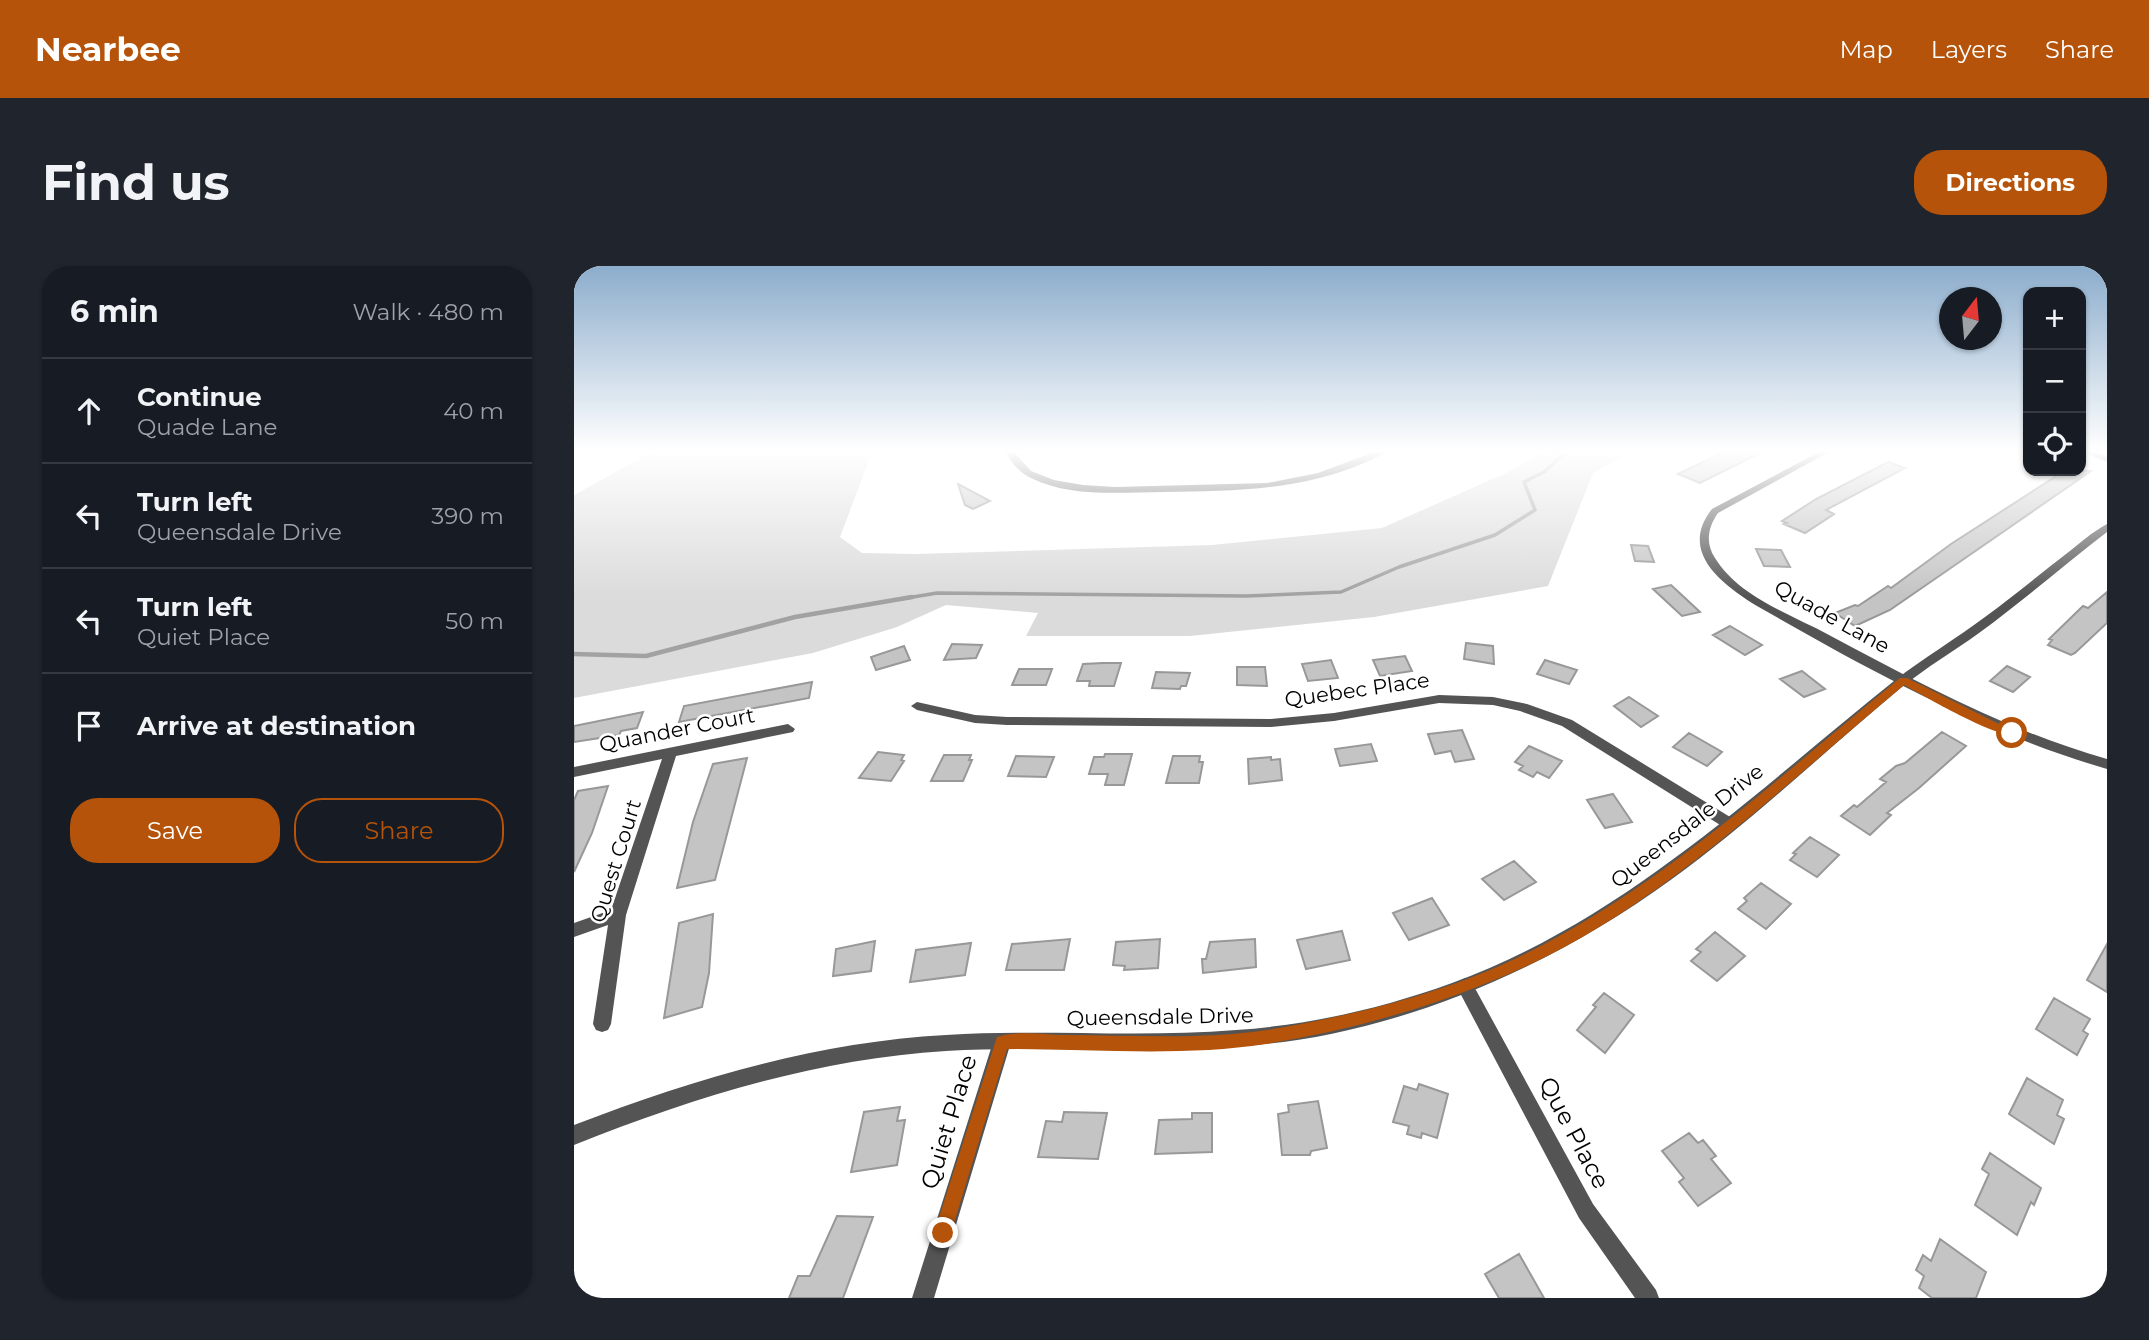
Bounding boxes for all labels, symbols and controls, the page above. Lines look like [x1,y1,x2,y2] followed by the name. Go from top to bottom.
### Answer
[35,29,181,69] text: Nearbee
[1839,35,1893,64] text: Map
[1931,35,2007,64] text: Layers
[2045,35,2114,64] text: Share
[1914,150,2107,215] button: Directions
[42,153,230,212] text: Find us
[1939,287,2002,350] north arrow
[2023,287,2086,476] map controls
[2023,287,2086,350] button: +
[70,293,159,330] text: 6 min
[353,298,504,326] text: Walk · 480 m
[2023,350,2086,413] button: −
[137,381,262,413] text: Continue
[70,392,108,430] icon: ahead
[443,397,504,425] text: 40 m
[137,413,277,441] text: Quade Lane
[2023,413,2086,476] button: locate
[137,486,253,518] text: Turn left
[70,497,108,535] icon: left
[431,502,504,530] text: 390 m
[137,518,342,546] text: Queensdale Drive
[1770,575,1894,659] street label: Quade Lane
[137,591,253,623] text: Turn left
[70,602,108,640] icon: left
[445,607,504,635] text: 50 m
[137,623,270,651] text: Quiet Place
[1283,667,1431,712] street label: Quebec Place
[597,702,757,757] street label: Quander Court
[70,707,108,745] icon: arrive
[137,710,416,742] text: Arrive at destination
[1996,717,2027,748] route start
[1605,758,1768,893] street label: Queensdale Drive
[585,796,646,926] street label: Quest Court
[70,798,280,863] button: Save
[294,798,504,863] button: Share
[1066,1002,1254,1031] street label: Queensdale Drive
[914,1051,983,1193] street label: Quiet Place
[1533,1072,1616,1194] street label: Que Place
[927,1217,958,1248] route end

